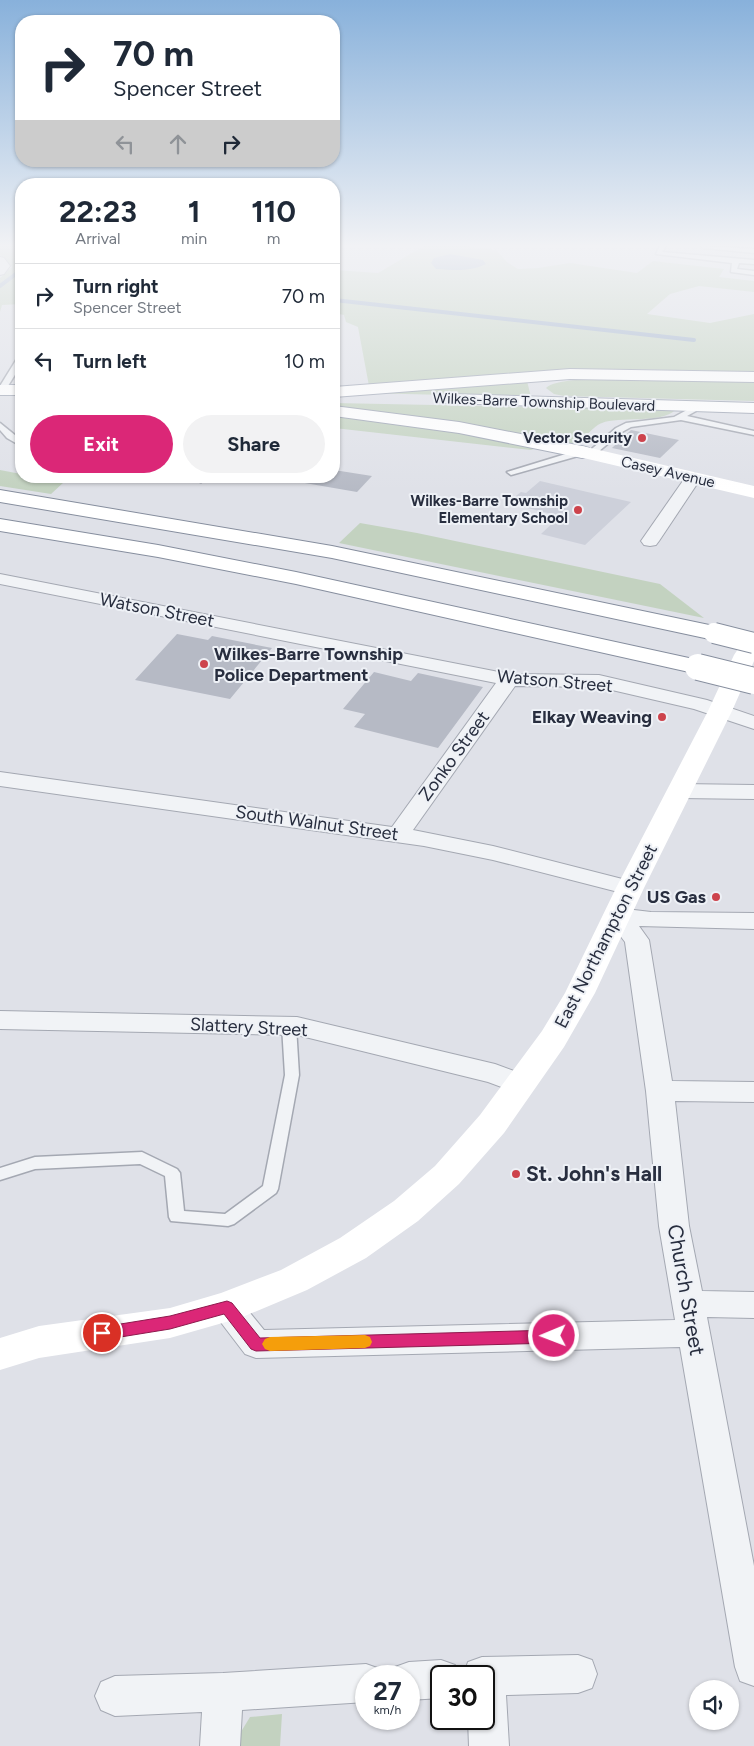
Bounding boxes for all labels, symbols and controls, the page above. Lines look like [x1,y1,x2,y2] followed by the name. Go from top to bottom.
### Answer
[113,33,194,75] text: 70 m
[30,35,95,100] icon: right
[113,75,262,102] text: Spencer Street
[111,130,139,158] icon: left
[164,130,192,158] icon: ahead
[217,130,245,158] icon: right
[59,193,137,230] text: 22:23
[188,193,200,230] text: 1
[251,193,296,230] text: 110
[75,229,121,248] text: Arrival
[181,229,207,248] text: min
[267,229,280,248] text: m
[73,275,159,298] text: Turn right
[30,282,58,310] icon: right
[282,285,325,308] text: 70 m
[73,298,182,317] text: Spencer Street
[30,347,58,375] icon: left
[73,350,147,373] text: Turn left
[284,350,325,373] text: 10 m
[432,389,656,415] street label: Wilkes-Barre Township Boulevard
[30,415,173,473] button: Exit
[183,415,325,473] button: Share
[523,429,632,447] place label: Vector Security
[636,432,648,444] marker: Vector Security
[619,452,717,492] street label: Casey Avenue
[410,492,568,527] place label: Wilkes-Barre Township Elementary School
[572,504,584,516] marker: Wilkes-Barre Township Elementary School
[98,588,216,632] street label: Watson Street
[214,643,403,686] place label: Wilkes-Barre Township Police Department
[198,658,210,670] marker: Wilkes-Barre Township Police Department
[496,665,614,697] street label: Watson Street
[532,706,652,728] place label: Elkay Weaving
[414,707,494,805] street label: Zonko Street
[656,711,668,723] marker: Elkay Weaving
[234,801,400,845] street label: South Walnut Street
[550,840,662,1032] street label: East Northampton Street
[647,886,707,908] place label: US Gas
[710,891,722,903] marker: US Gas
[190,1013,309,1041] street label: Slattery Street
[526,1161,662,1186] place label: St. John's Hall
[510,1168,522,1180] marker: St. John's Hall
[663,1222,710,1358] street label: Church Street
[527,1309,579,1361] position arrow
[81,1312,123,1354] pin
[88,1319,116,1347] icon: arrive
[430,1665,495,1730] speed limit sign: 30
[373,1676,402,1706] text: 27
[689,1680,739,1730] map controls
[689,1680,739,1730] button: sound
[374,1703,401,1717] text: km/h

